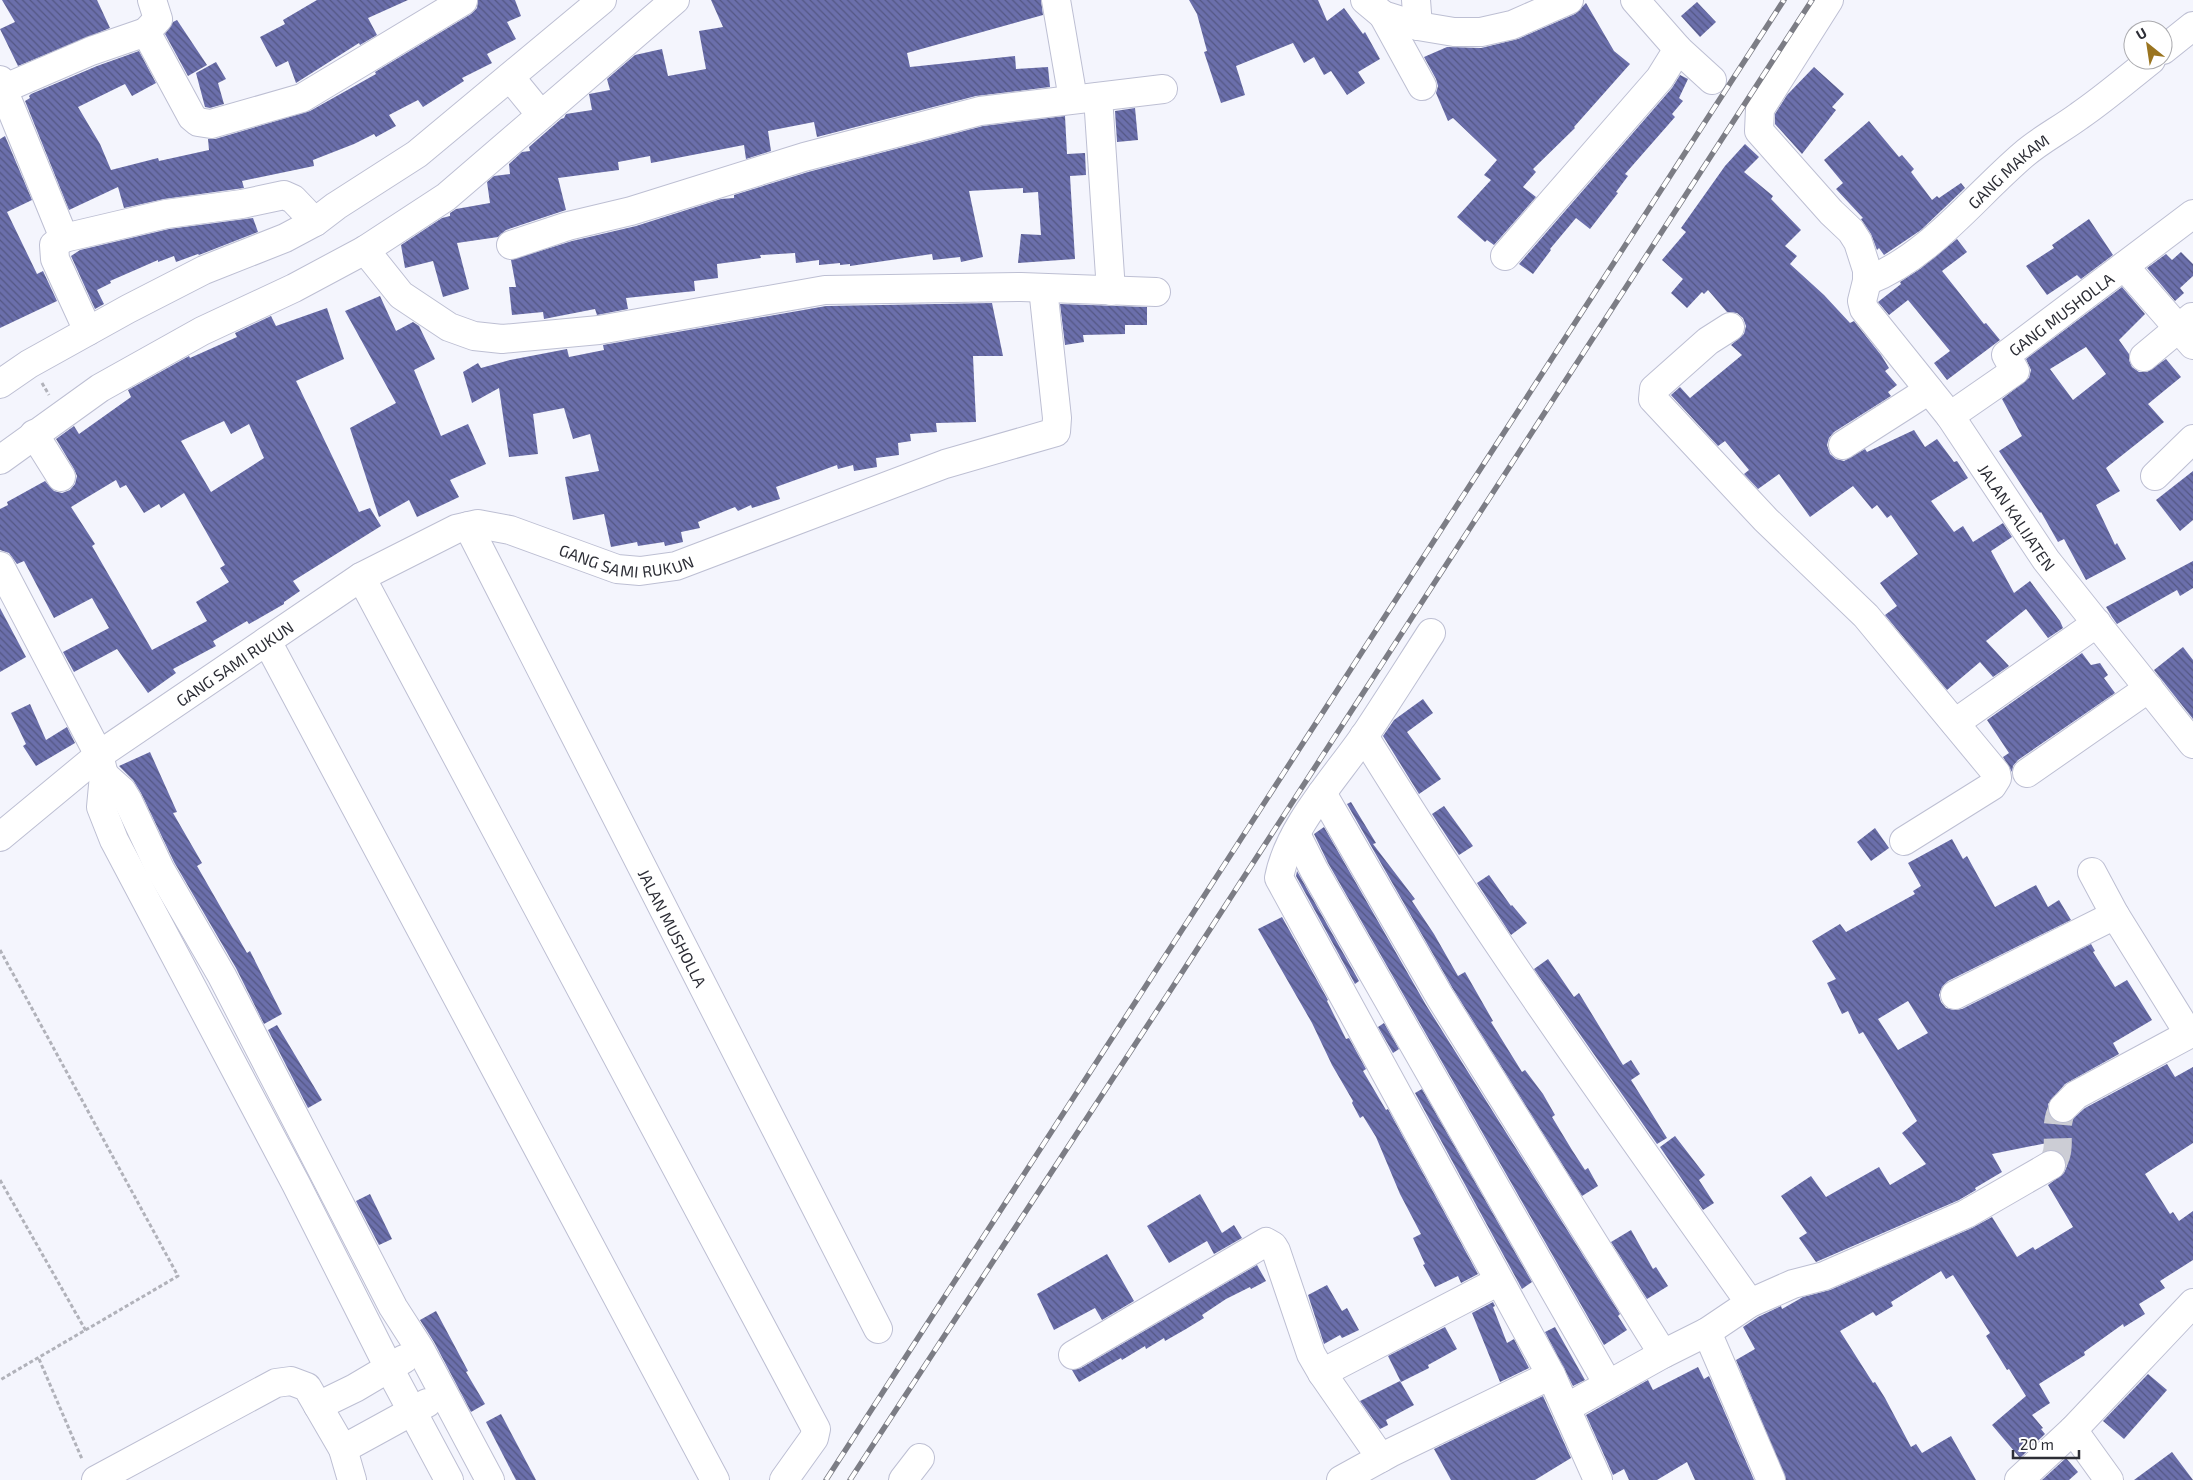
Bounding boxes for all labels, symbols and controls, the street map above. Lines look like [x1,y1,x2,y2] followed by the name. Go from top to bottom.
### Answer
[2123,20,2173,70] north arrow
[2133,24,2150,43] text: U
[1963,130,2052,212] street label: GANG MAKAM
[2005,268,2117,359] street label: GANG MUSHOLLA
[1975,460,2060,574] street label: JALAN KALIJATEN
[557,539,696,581] street label: GANG SAMI RUKUN
[172,617,296,710] street label: GANG SAMI RUKUN
[635,865,711,990] street label: JALAN MUSHOLLA
[2013,1428,2079,1460] scale bar
[2020,1435,2054,1453] text: 20 m

